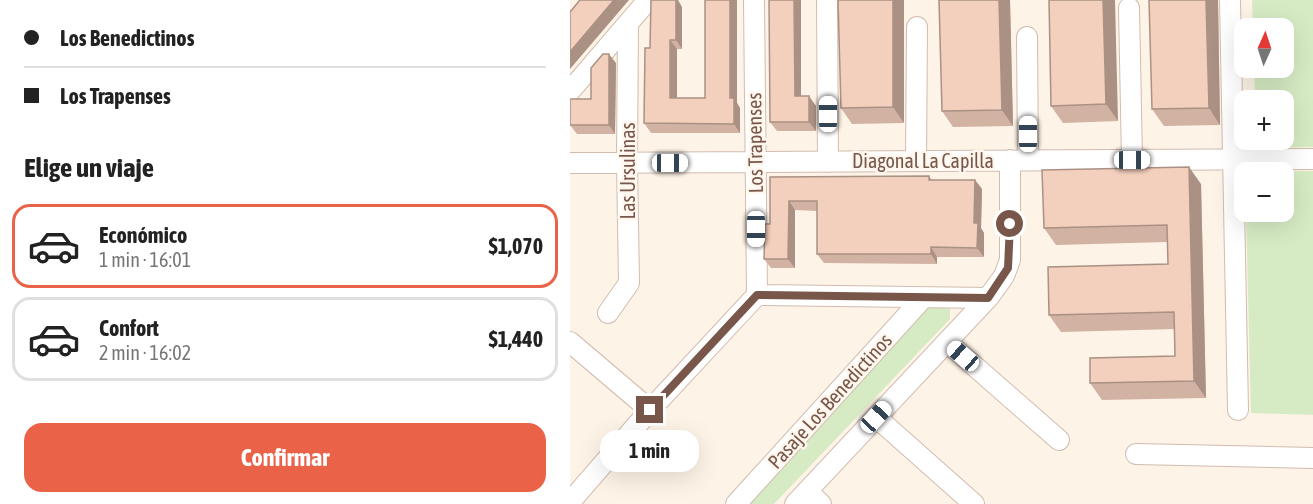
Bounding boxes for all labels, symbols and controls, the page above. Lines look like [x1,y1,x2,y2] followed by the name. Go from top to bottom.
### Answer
[1234,18,1294,78] north arrow
[1234,18,1294,222] map controls
[60,25,194,51] text: Los Benedictinos
[60,83,171,109] text: Los Trapenses
[1234,90,1294,150] button: +
[742,92,767,194] street label: Los Trapenses
[819,96,837,132] car
[1019,116,1037,152] car
[616,122,639,220] street label: Las Ursulinas
[852,149,994,172] street label: Diagonal La Capilla
[1114,151,1150,169] car
[24,152,154,183] text: Elige un viaje
[652,154,688,172] car
[1234,162,1294,222] button: −
[996,210,1023,237] route start
[747,211,765,247] car
[27,219,81,273] icon: car
[99,222,187,248] text: Económico
[488,233,543,259] text: $1,070
[99,248,191,271] text: 1 min · 16:01
[27,312,81,366] icon: car
[99,315,159,341] text: Confort
[488,326,543,352] text: $1,440
[763,328,896,473] street label: Pasaje Los Benedictinos
[944,337,982,375] car
[99,341,191,364] text: 2 min · 16:02
[636,396,663,423] route end
[857,398,895,436] car
[24,423,546,492] button: Confirmar
[601,431,700,473] callout: 1 min
[629,439,670,462] text: 1 min

